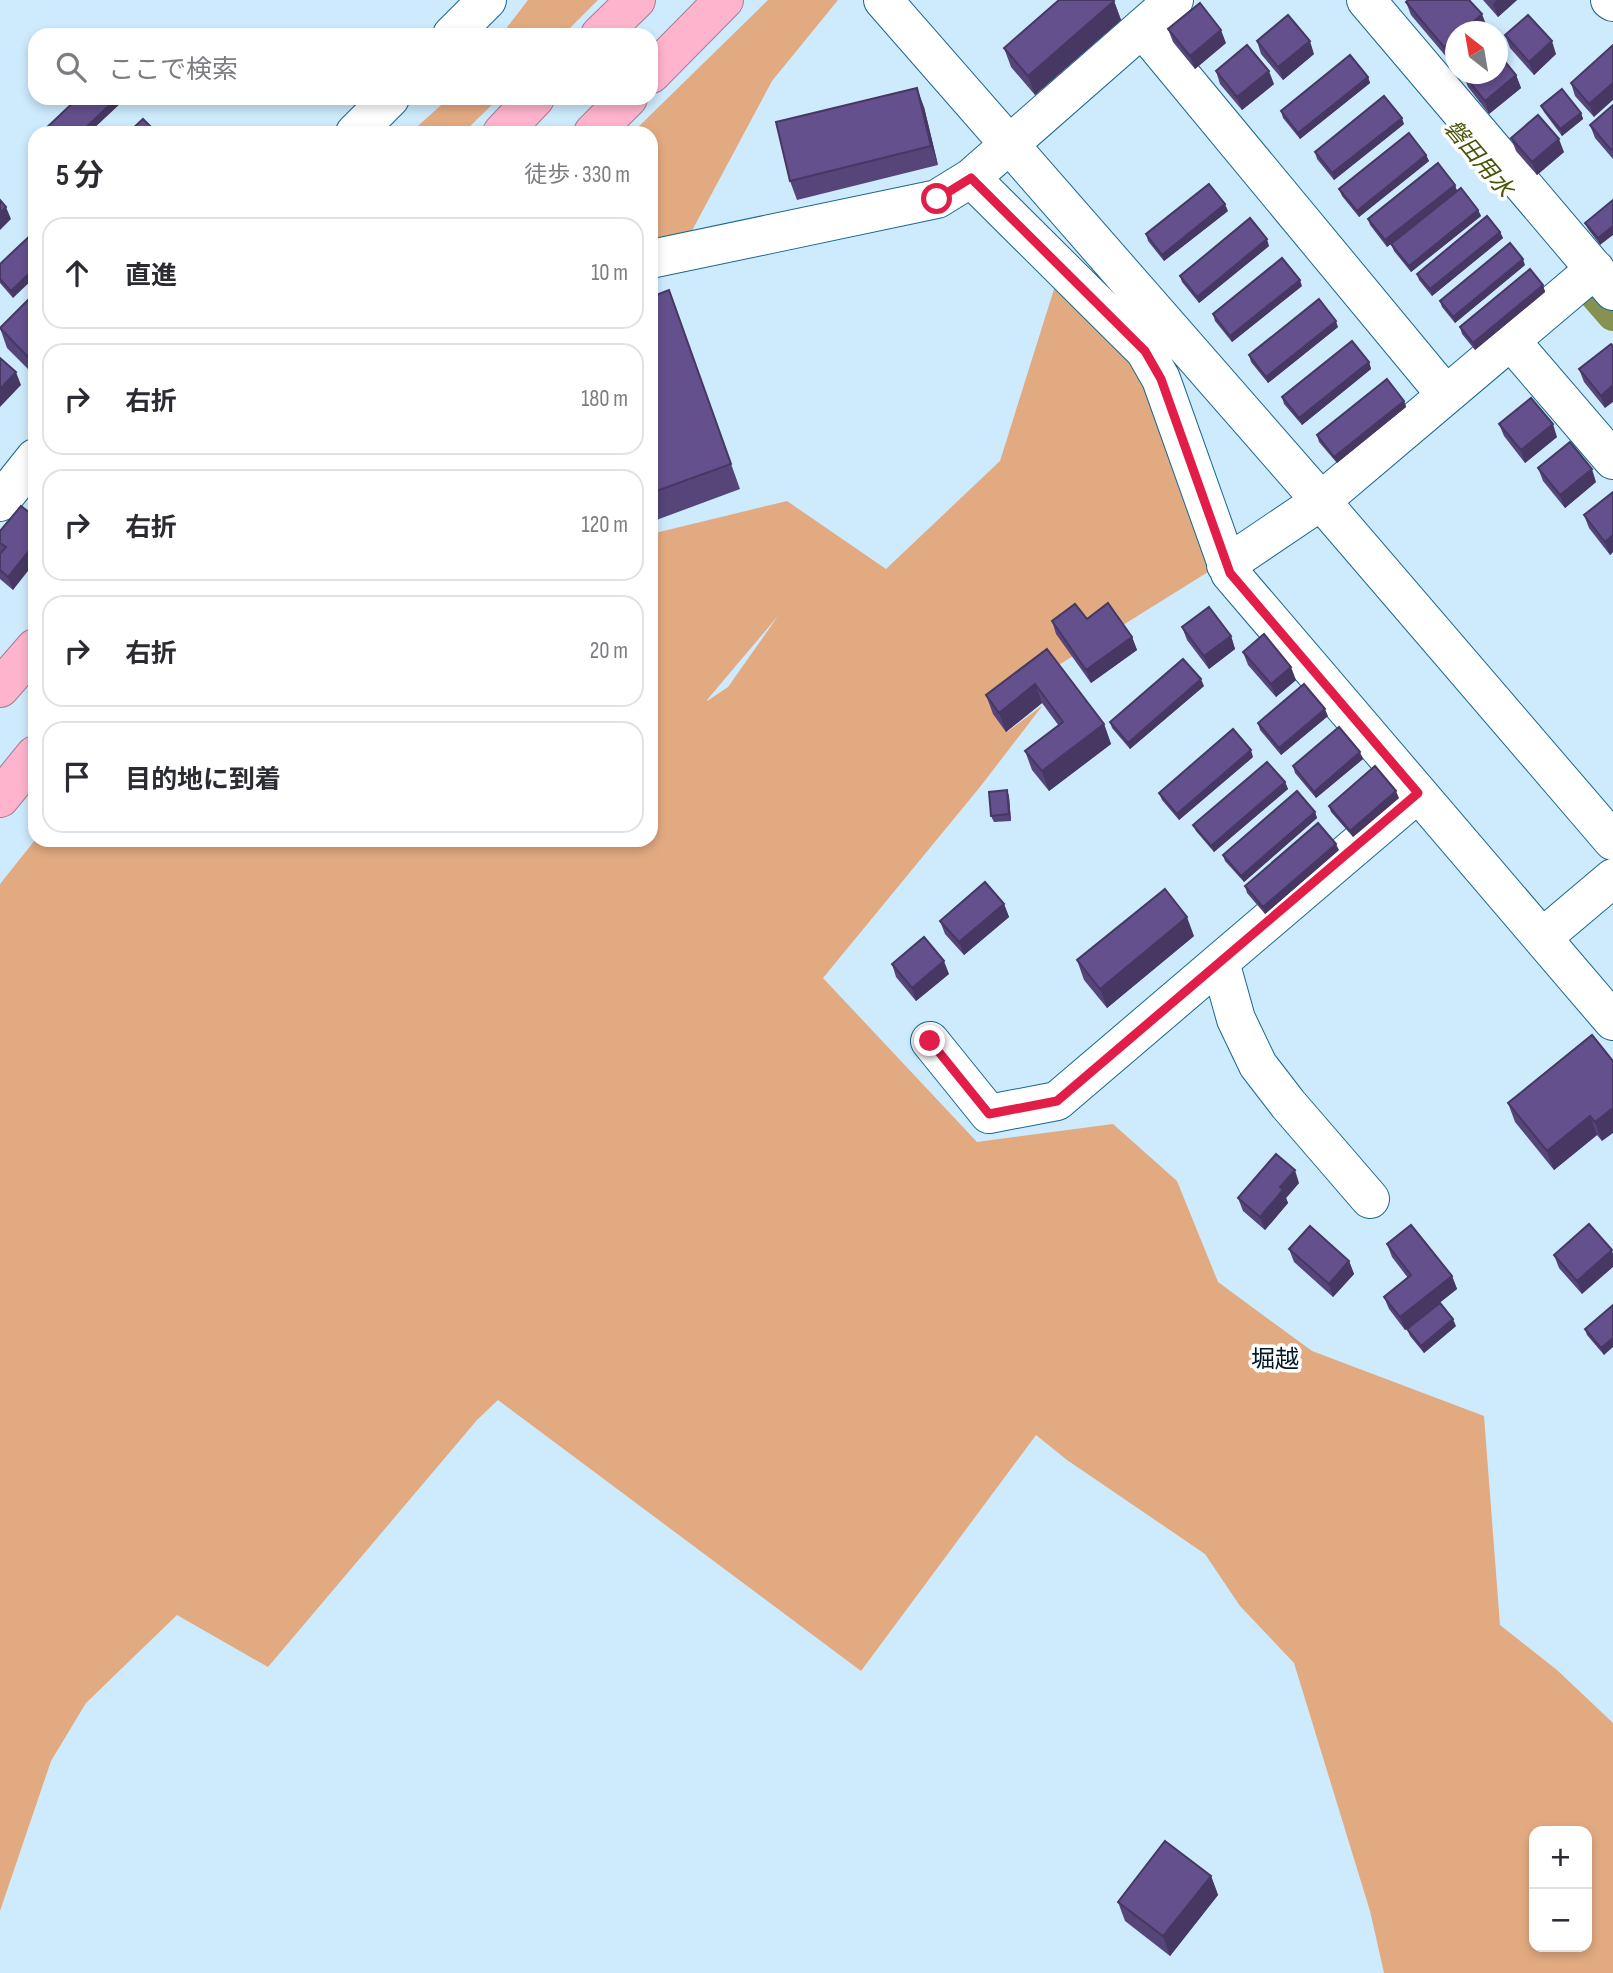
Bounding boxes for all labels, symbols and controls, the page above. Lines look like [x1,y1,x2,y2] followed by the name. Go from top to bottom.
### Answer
[1445,21,1508,84] north arrow
[28,28,658,105] search box
[52,48,90,86] icon: search
[108,55,238,86] text: ここで検索
[1438,114,1520,205] water label: 磐田用水
[56,158,104,194] text: 5 分
[524,161,630,189] text: 徒歩 · 330 m
[921,183,952,214] route start
[58,254,96,292] icon: ahead
[591,259,628,287] text: 10 m
[125,261,177,292] text: 直進
[58,380,96,418] icon: right
[581,385,628,413] text: 180 m
[125,387,177,418] text: 右折
[58,506,96,544] icon: right
[582,511,628,539] text: 120 m
[125,513,177,544] text: 右折
[58,632,96,670] icon: right
[590,637,628,665] text: 20 m
[125,639,177,670] text: 右折
[58,758,96,796] icon: arrive
[125,765,281,796] text: 目的地に到着
[914,1025,945,1056] route end
[1251,1345,1299,1374] district label: 堀越
[1529,1826,1592,1952] map controls
[1529,1826,1592,1889] button: +
[1529,1889,1592,1952] button: −

